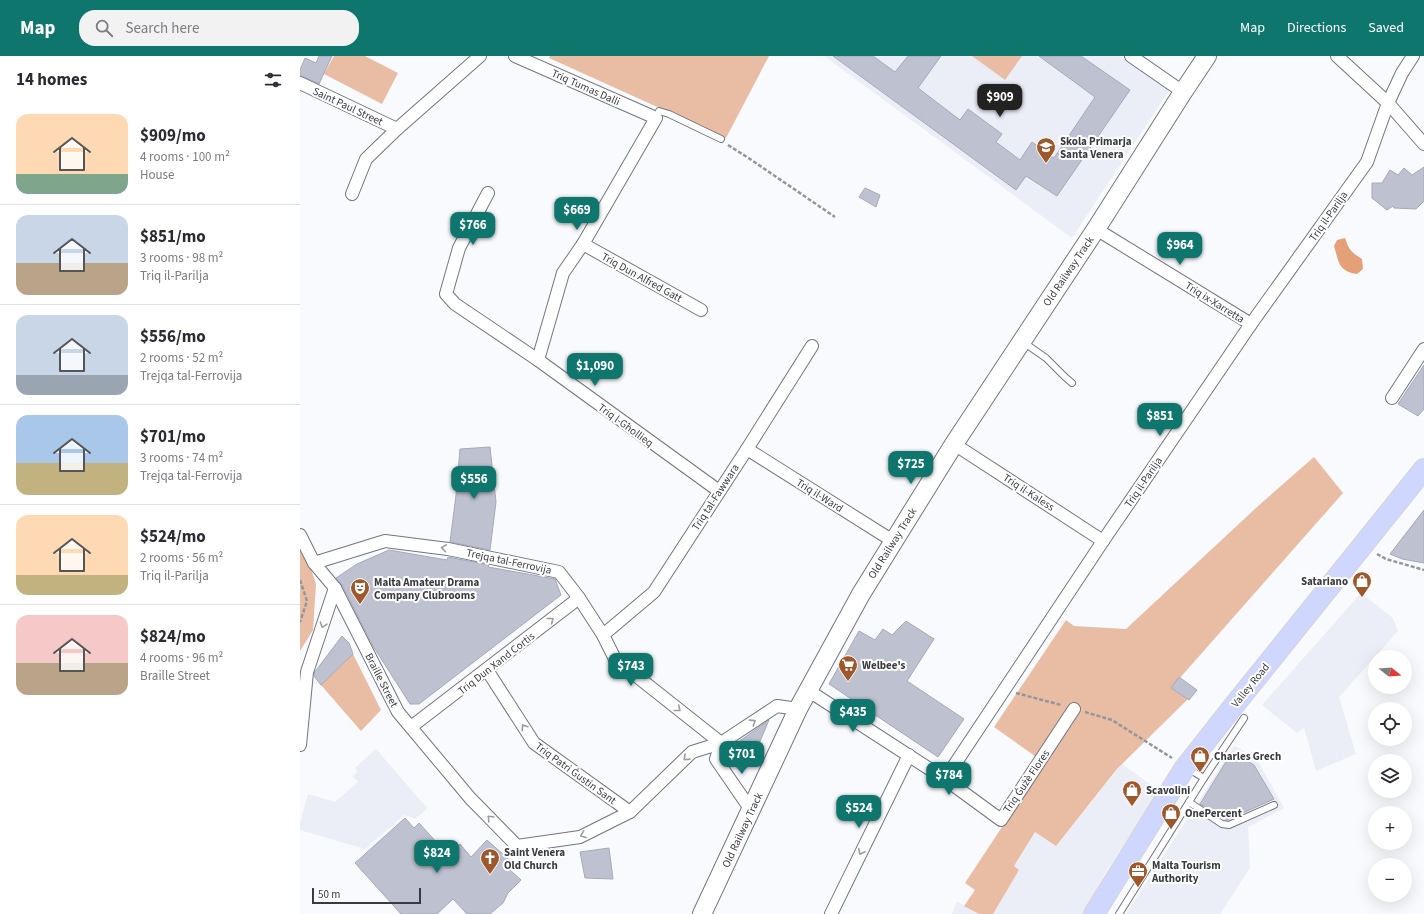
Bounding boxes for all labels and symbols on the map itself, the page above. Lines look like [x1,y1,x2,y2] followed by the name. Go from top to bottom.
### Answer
[549,66,623,109] street label: Triq Tumas Dalli
[310,84,386,129] street label: Saint Paul Street
[976,84,1024,118] pin: $909
[1060,134,1132,162] place label: Skola Primarja Santa Venera
[1035,136,1057,164] school or university icon: Skola Primarja Santa Venera
[1306,188,1351,244] street label: Triq il-Parilja
[553,197,601,231] pin: $669
[449,212,497,246] pin: $766
[1156,232,1204,266] pin: $964
[1039,233,1098,309] street label: Old Railway Track
[599,249,685,306] street label: Triq Dun Alfred Gatt
[1182,278,1247,327] street label: Triq ix-Xarretta
[562,353,628,387] pin: $1,090
[595,400,656,451] street label: Triq l-Għollieq
[1136,403,1184,437] pin: $851
[887,451,935,485] pin: $725
[1121,454,1166,511] street label: Triq il-Parilja
[688,461,743,533] street label: Triq tal-Fawwara
[450,466,498,500] pin: $556
[1000,470,1058,515] street label: Triq il-Kaless
[793,475,846,516] street label: Triq il-Ward
[865,504,921,582] street label: Old Railway Track
[441,544,447,553] one-way arrow
[465,545,553,578] street label: Trejqa tal-Ferrovija
[1351,570,1373,598] shop icon: Satariano
[1301,574,1348,589] place label: Satariano
[374,575,479,603] place label: Malta Amateur Drama Company Clubrooms
[349,577,371,605] theatre icon: Malta Amateur Drama Company Clubrooms
[547,618,554,625] one-way arrow
[319,622,327,629] one-way arrow
[455,628,538,698] street label: Triq Dun Xand Cortis
[361,650,402,710] street label: Braille Street
[1368,650,1412,694] north arrow
[607,653,655,687] pin: $743
[837,654,859,682] supermarket icon: Welbee's
[862,658,906,673] place label: Welbee's
[1228,660,1273,711] street label: Valley Road
[829,699,877,733] pin: $435
[674,704,681,711] one-way arrow
[749,719,756,726] one-way arrow
[522,725,529,732] one-way arrow
[532,739,619,808] street label: Triq Patri Ġustin Sant
[718,741,766,775] pin: $701
[1189,745,1211,773] shop icon: Charles Grech
[1000,746,1053,816] street label: Triq Ġużè Flores
[1214,749,1281,764] place label: Charles Grech
[683,753,691,761] one-way arrow
[925,762,973,796] pin: $784
[1121,779,1143,807] shop icon: Scavolini
[1146,783,1190,798] place label: Scavolini
[718,790,767,870] street label: Old Railway Track
[835,795,883,829] pin: $524
[1160,802,1182,830] shop icon: OnePercent
[1185,806,1243,821] place label: OnePercent
[487,815,495,823] one-way arrow
[580,831,587,839] one-way arrow
[413,840,461,874] pin: $824
[504,845,565,873] place label: Saint Venera Old Church
[479,847,501,875] church icon: Saint Venera Old Church
[858,848,866,856] one-way arrow
[1151,858,1221,886] place label: Malta Tourism Authority
[1127,860,1149,888] office icon: Malta Tourism Authority
[312,886,421,905] scale bar

